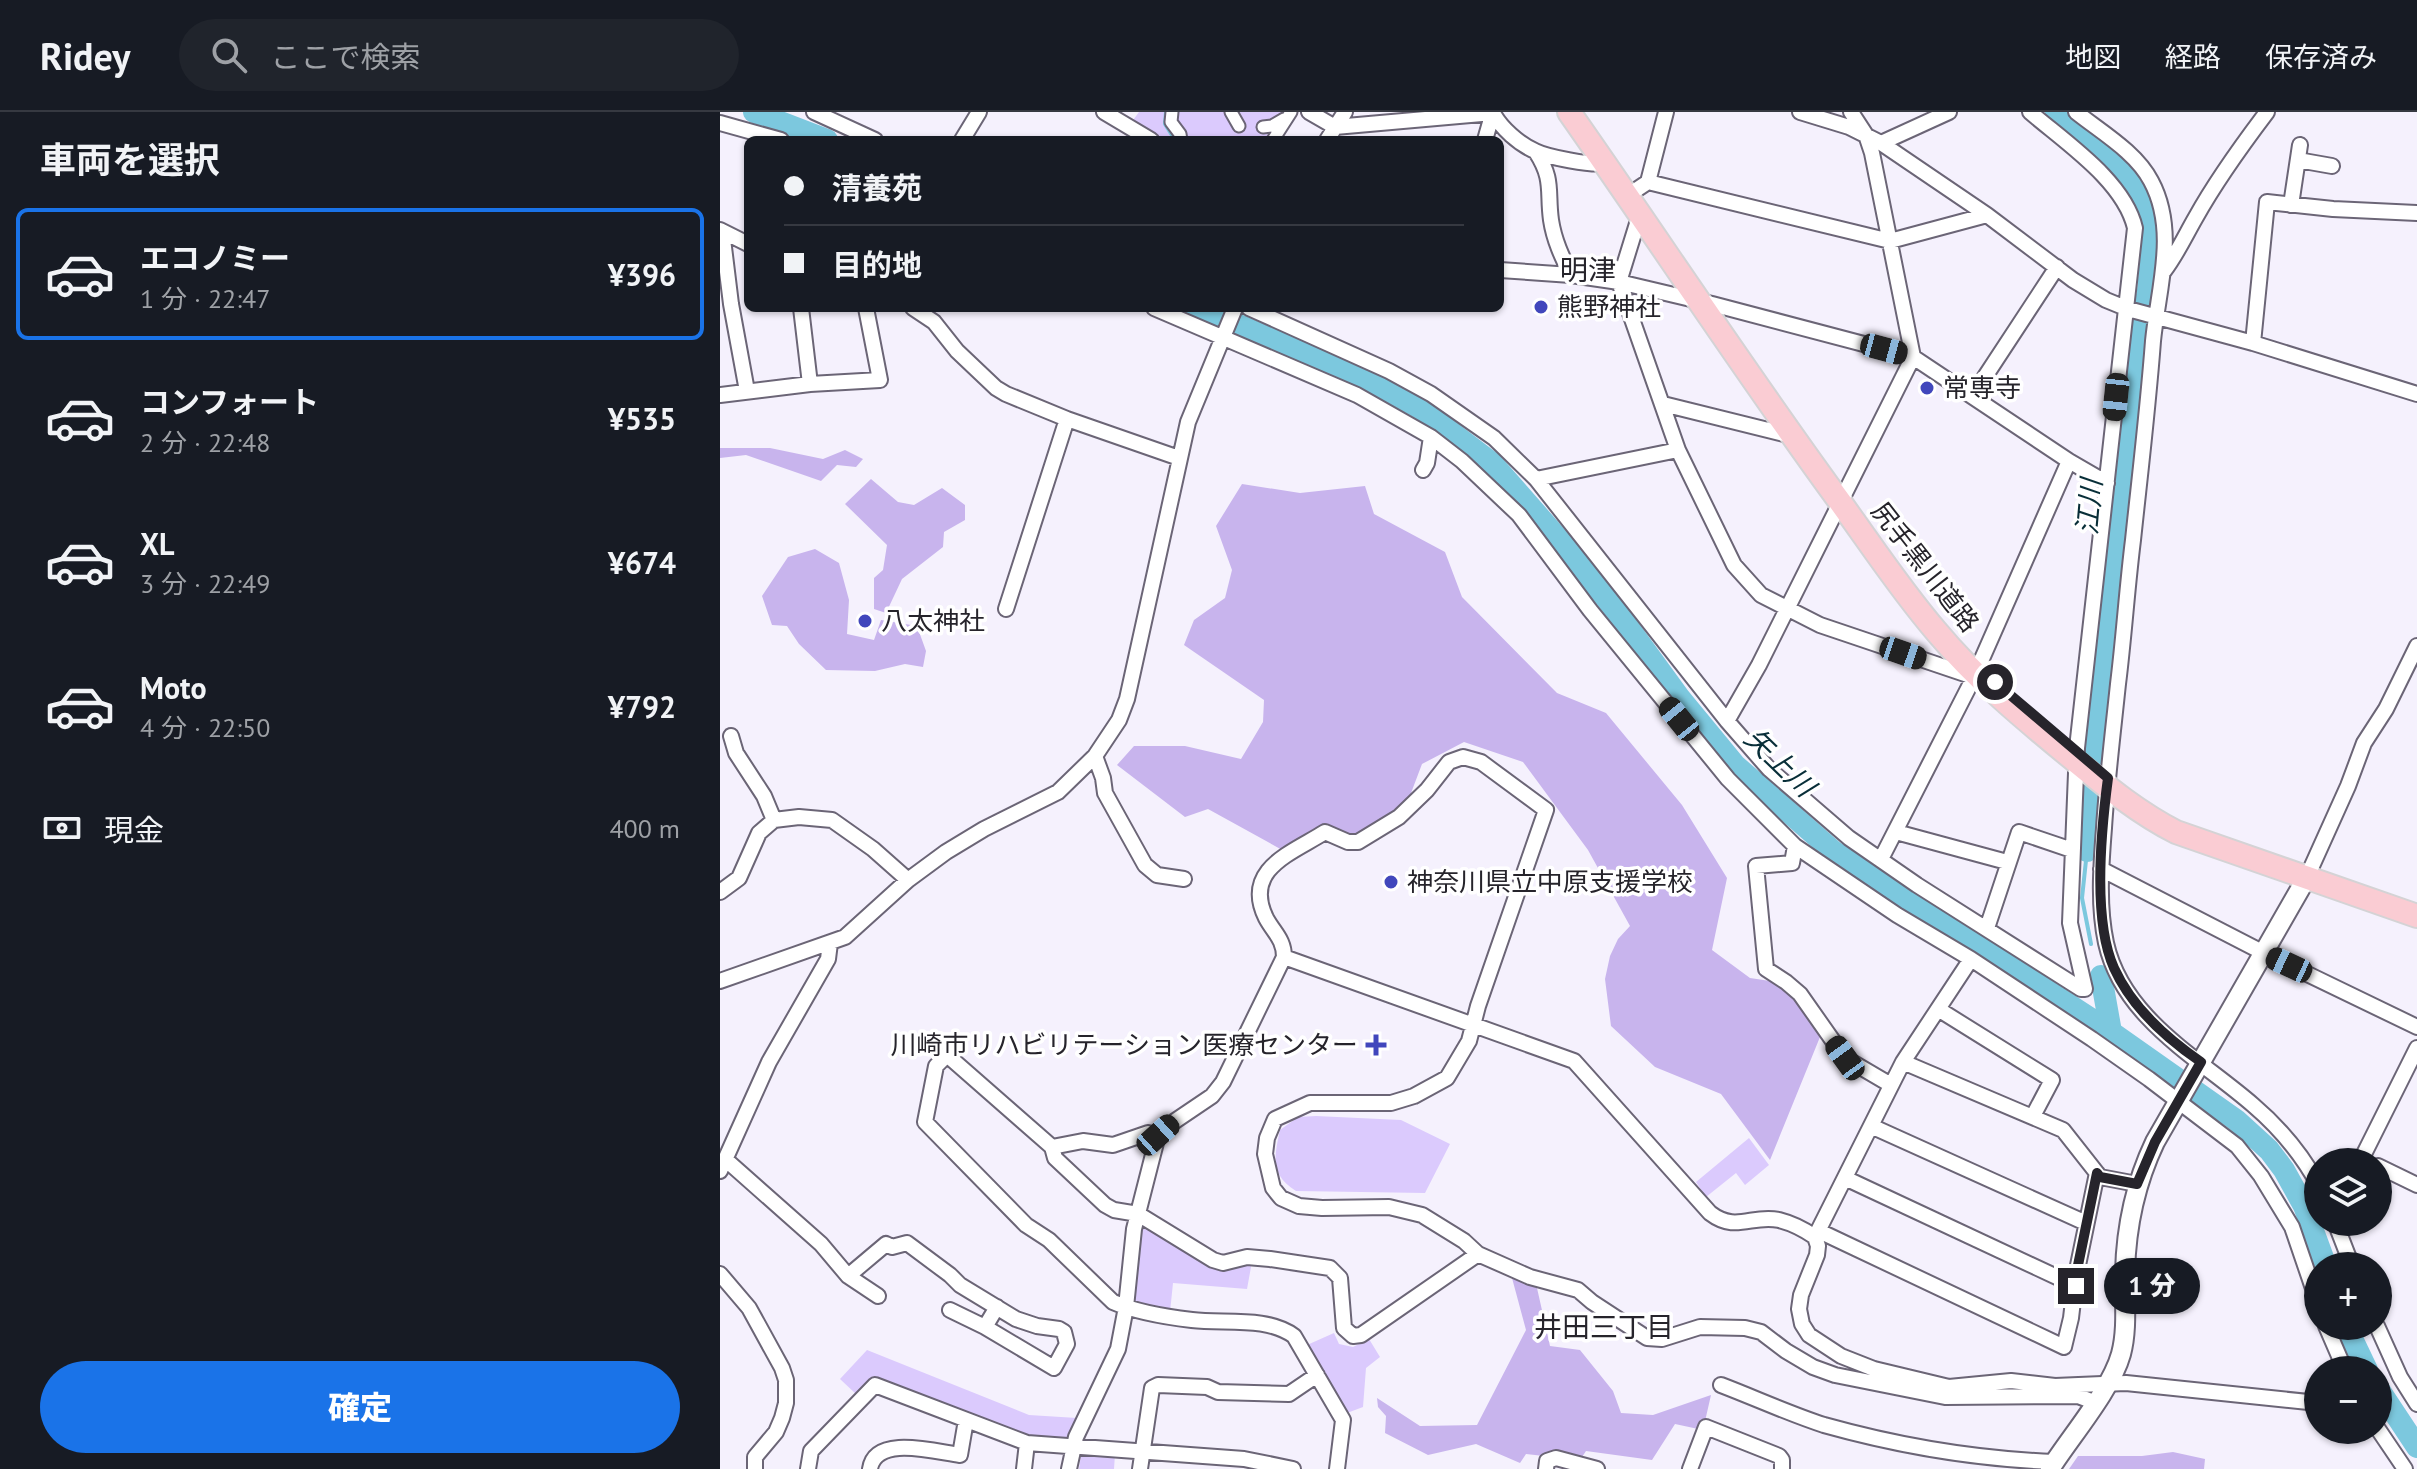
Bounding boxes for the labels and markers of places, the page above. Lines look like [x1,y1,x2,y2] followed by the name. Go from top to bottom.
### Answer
[1557,290,1661,323] place label: 熊野神社
[1532,298,1550,316] marker: 熊野神社
[1943,371,2021,404] place label: 常専寺
[1918,379,1936,397] marker: 常専寺
[881,604,985,637] place label: 八太神社
[856,612,874,630] marker: 八太神社
[1407,865,1693,898] place label: 神奈川県立中原支援学校
[1382,873,1400,891] marker: 神奈川県立中原支援学校
[891,1028,1358,1061] place label: 川崎市リハビリテーション医療センター
[1365,1034,1387,1056] marker: 川崎市リハビリテーション医療センター

